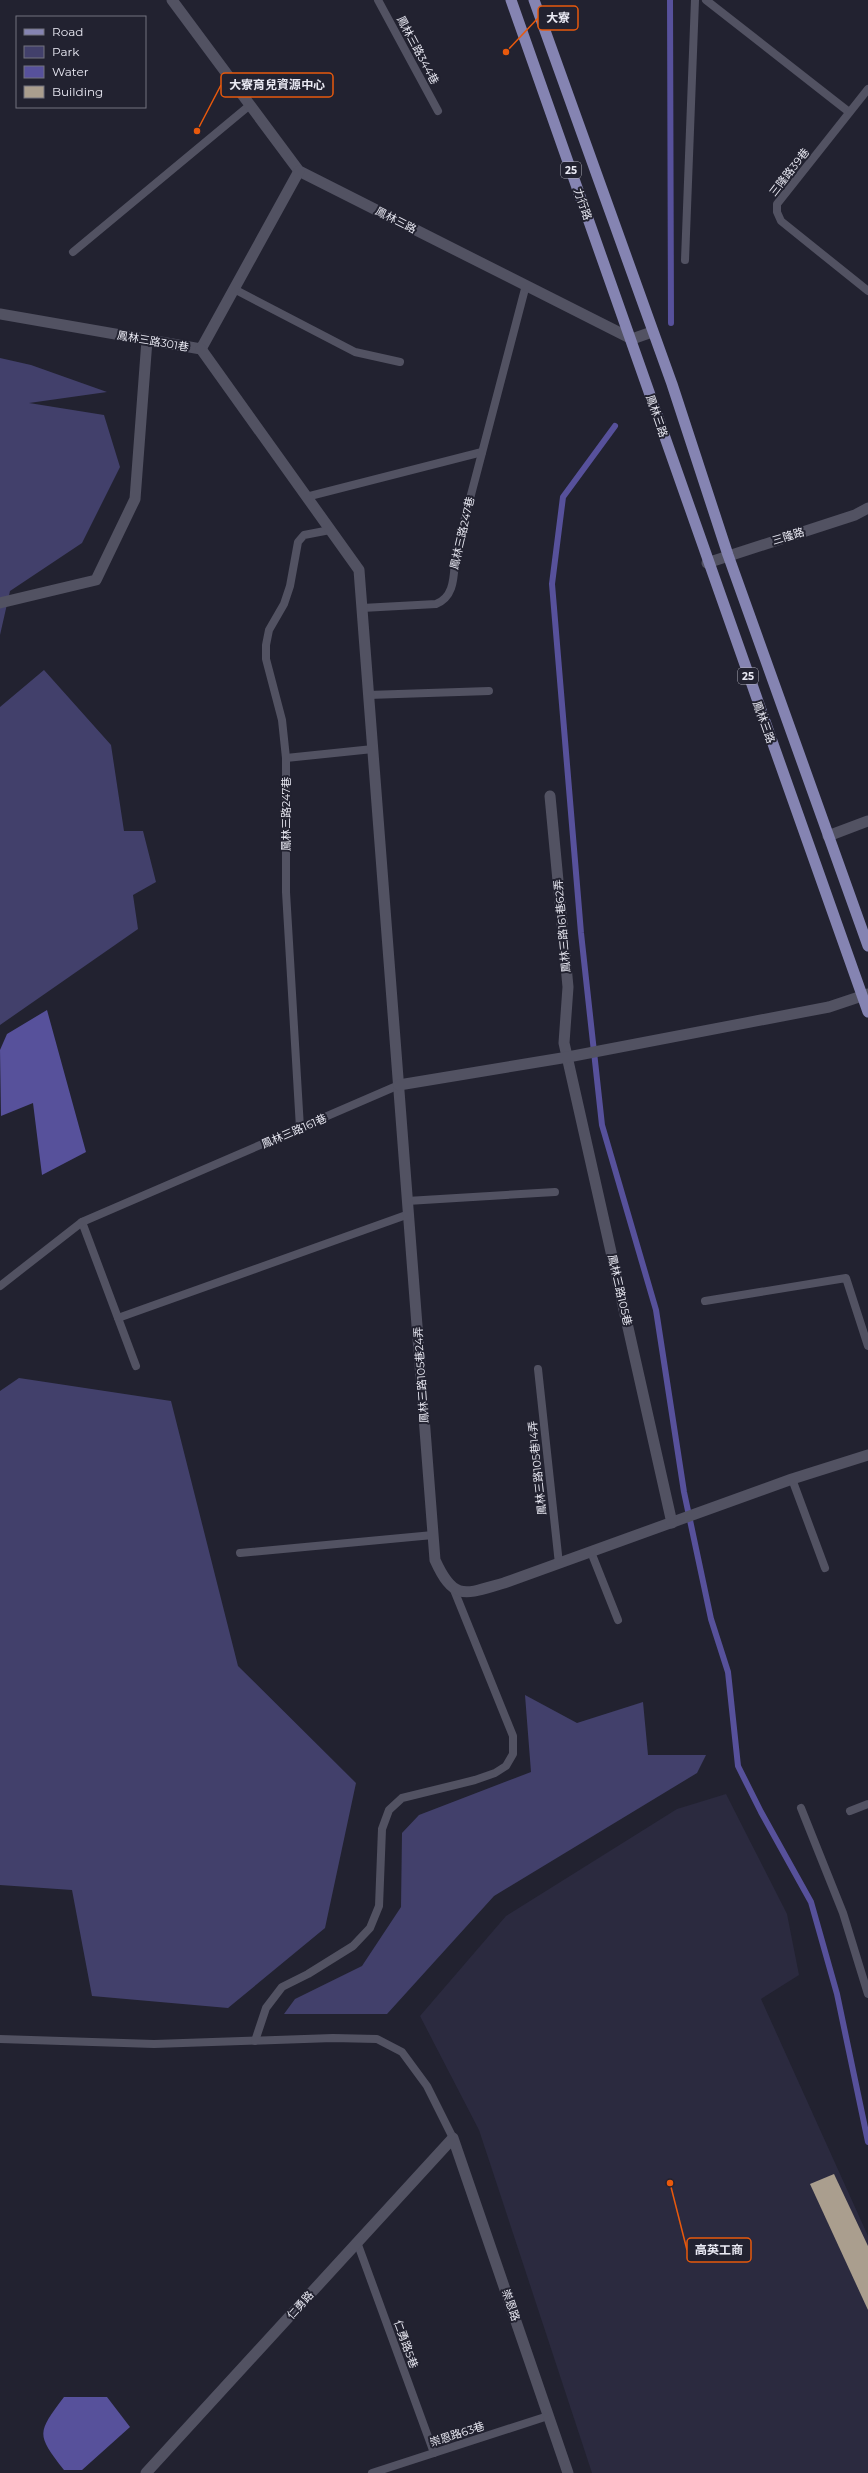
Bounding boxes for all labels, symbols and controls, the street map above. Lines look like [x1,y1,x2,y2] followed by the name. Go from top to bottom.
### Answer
[538,6,578,30] callout: 大寮
[546,10,570,25] text: 大寮
[394,13,442,87] street label: 鳳林三路344巷
[16,16,146,108] legend
[52,24,83,39] text: Road
[52,44,80,59] text: Park
[52,64,89,79] text: Water
[221,73,333,97] callout: 大寮育兒資源中心
[229,77,325,92] text: 大寮育兒資源中心
[52,84,103,99] text: Building
[766,145,812,199] street label: 三隆路39巷
[561,162,581,178] road number: 25
[571,186,595,222] street label: 力行路
[373,204,419,236] street label: 鳳林三路
[116,328,190,354] street label: 鳳林三路301巷
[643,393,671,439] street label: 鳳林三路
[447,495,477,571] street label: 鳳林三路247巷
[770,524,806,548] street label: 三隆路
[738,668,758,684] road number: 25
[750,699,778,745] street label: 鳳林三路
[279,777,293,851] street label: 鳳林三路247巷
[551,879,573,973] street label: 鳳林三路161巷62弄
[259,1111,329,1151] street label: 鳳林三路161巷
[605,1253,635,1327] street label: 鳳林三路105巷
[411,1326,431,1424] street label: 鳳林三路105巷24弄
[525,1420,549,1516] street label: 鳳林三路105巷14弄
[687,2238,751,2262] callout: 高英工商
[695,2242,743,2257] text: 高英工商
[499,2287,523,2323] street label: 崇恩路
[284,2288,316,2322] street label: 仁勇路
[391,2318,421,2370] street label: 仁勇路5巷
[428,2419,486,2449] street label: 崇恩路63巷

